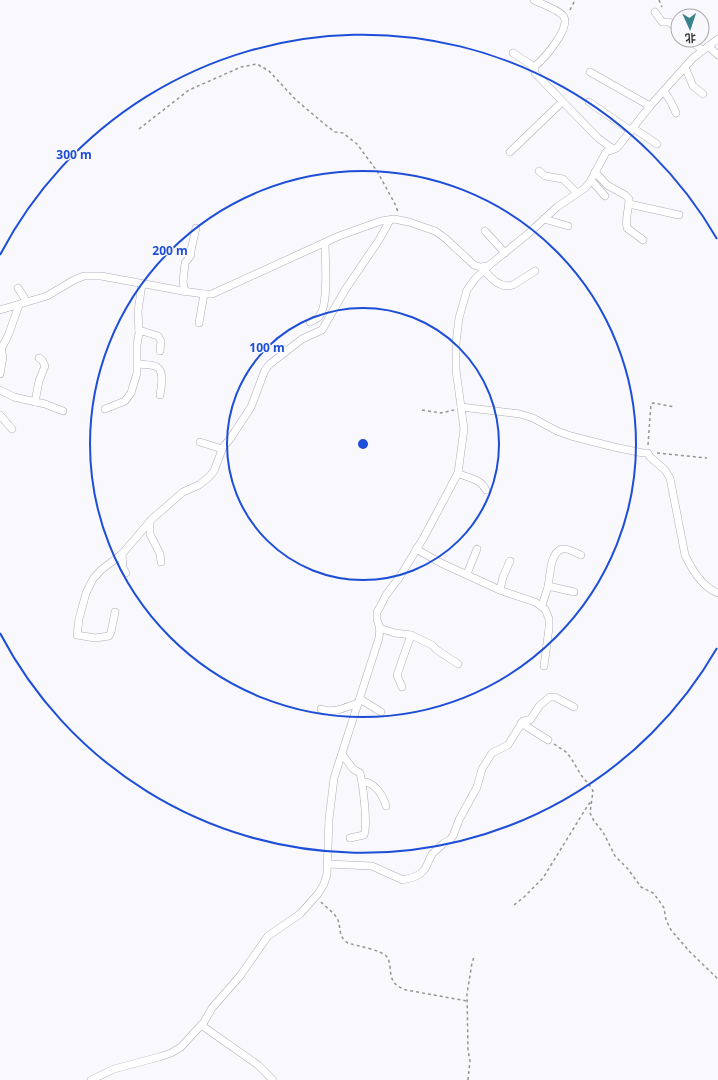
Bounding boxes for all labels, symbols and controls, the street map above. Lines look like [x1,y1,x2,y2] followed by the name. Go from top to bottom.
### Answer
[670,8,710,48] north arrow
[685,31,696,46] text: 北
[56,146,92,163] text: 300 m
[152,242,188,259] text: 200 m
[249,339,285,356] text: 100 m
[356,437,370,451] centre of rings

